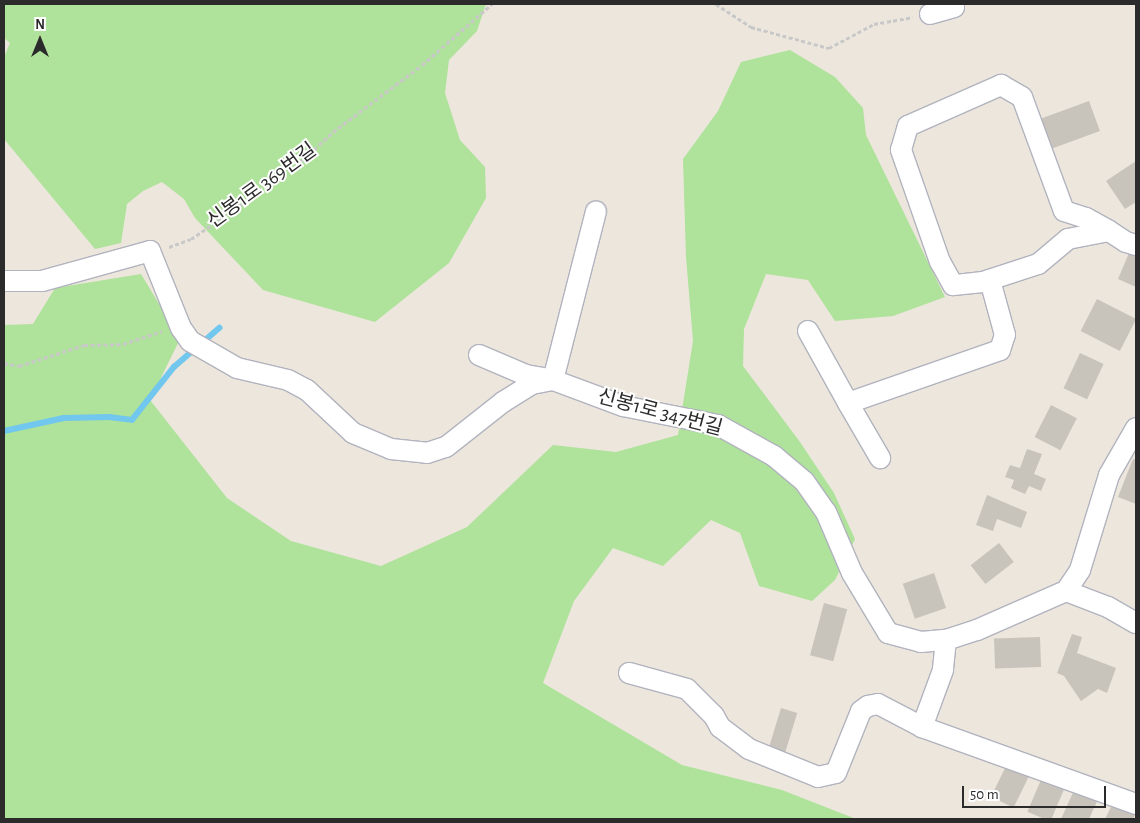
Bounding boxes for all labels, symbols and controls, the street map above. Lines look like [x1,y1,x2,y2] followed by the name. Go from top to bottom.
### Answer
[15,15,65,65] north arrow
[35,18,45,32] text: N
[203,138,321,234] street label: 신봉1로 369번길
[595,385,725,441] street label: 신봉1로 347번길
[965,776,1109,808] scale bar
[970,787,999,802] text: 50 m

